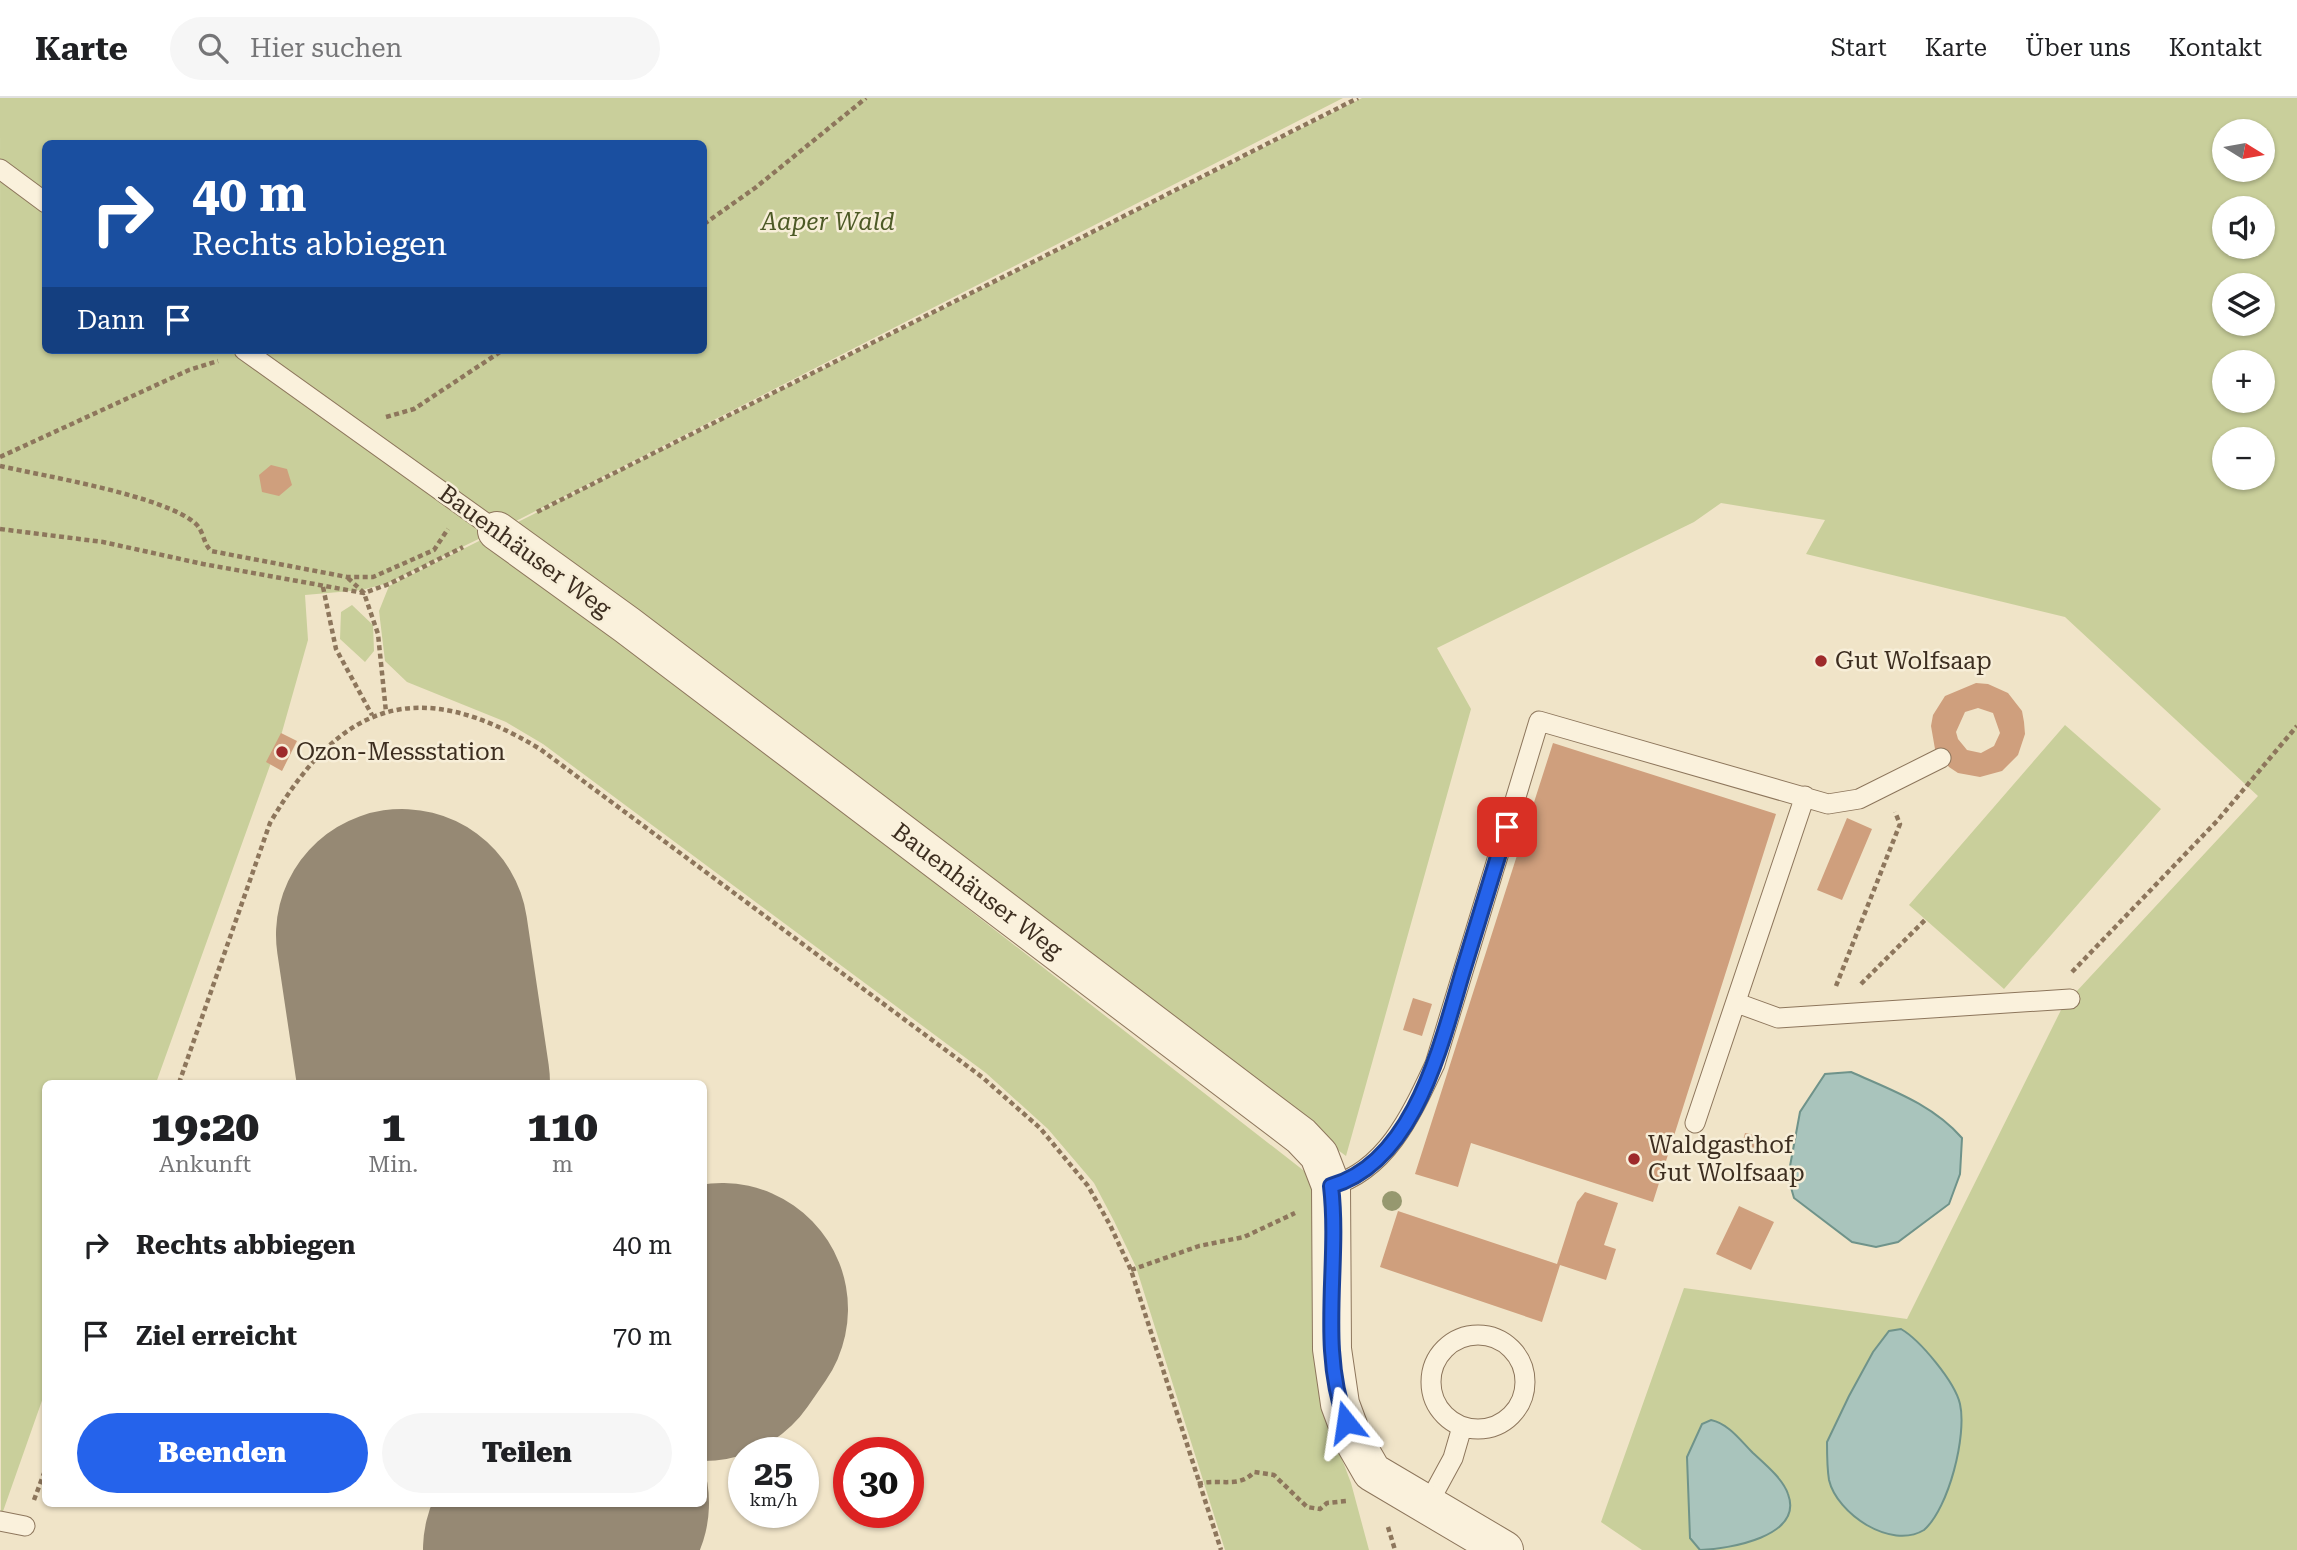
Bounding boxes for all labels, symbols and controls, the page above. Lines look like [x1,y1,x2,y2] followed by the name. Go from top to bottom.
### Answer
[170,17,660,80] search box
[35,29,128,68] text: Karte
[194,29,232,67] icon: search
[250,33,402,63] text: Hier suchen
[1831,34,1887,62] text: Start
[1925,34,1987,62] text: Karte
[2025,34,2131,62] text: Über uns
[2169,34,2262,62] text: Kontakt
[2212,119,2275,182] north arrow
[2212,119,2275,490] map controls
[192,166,307,223] text: 40 m
[77,168,168,259] icon: right
[2212,196,2275,259] button: sound
[759,208,895,236] park label: Aaper Wald
[192,225,447,263] text: Rechts abbiegen
[2212,273,2275,336] button: layers
[159,301,197,339] icon: arrive
[77,305,145,335] text: Dann
[2212,350,2275,413] button: +
[2212,427,2275,490] button: −
[433,479,617,623] street label: Bauenhäuser Weg
[1835,647,1992,675] place label: Gut Wolfsaap
[1813,653,1829,669] marker: Gut Wolfsaap
[296,738,505,766] place label: Ozon-Messstation
[274,744,290,760] marker: Ozon-Messstation
[1477,797,1537,857] pin
[1488,808,1526,846] icon: arrive
[887,817,1068,964] street label: Bauenhäuser Weg
[151,1102,259,1151] text: 19:20
[381,1102,405,1151] text: 1
[527,1102,598,1151] text: 110
[1648,1131,1805,1187] place label: Waldgasthof Gut Wolfsaap
[159,1151,251,1178] text: Ankunft
[368,1151,418,1178] text: Min.
[552,1151,573,1178] text: m
[1626,1151,1642,1167] marker: Waldgasthof Gut Wolfsaap
[77,1226,115,1264] icon: right
[136,1230,355,1260] text: Rechts abbiegen
[613,1230,672,1260] text: 40 m
[77,1317,115,1355] icon: arrive
[136,1321,297,1351] text: Ziel erreicht
[613,1321,672,1351] text: 70 m
[1309,1385,1383,1459] position arrow
[77,1413,368,1493] button: Beenden
[382,1413,672,1493] button: Teilen
[833,1437,924,1528] speed limit sign: 30
[754,1453,793,1494] text: 25
[749,1489,798,1510] text: km/h

